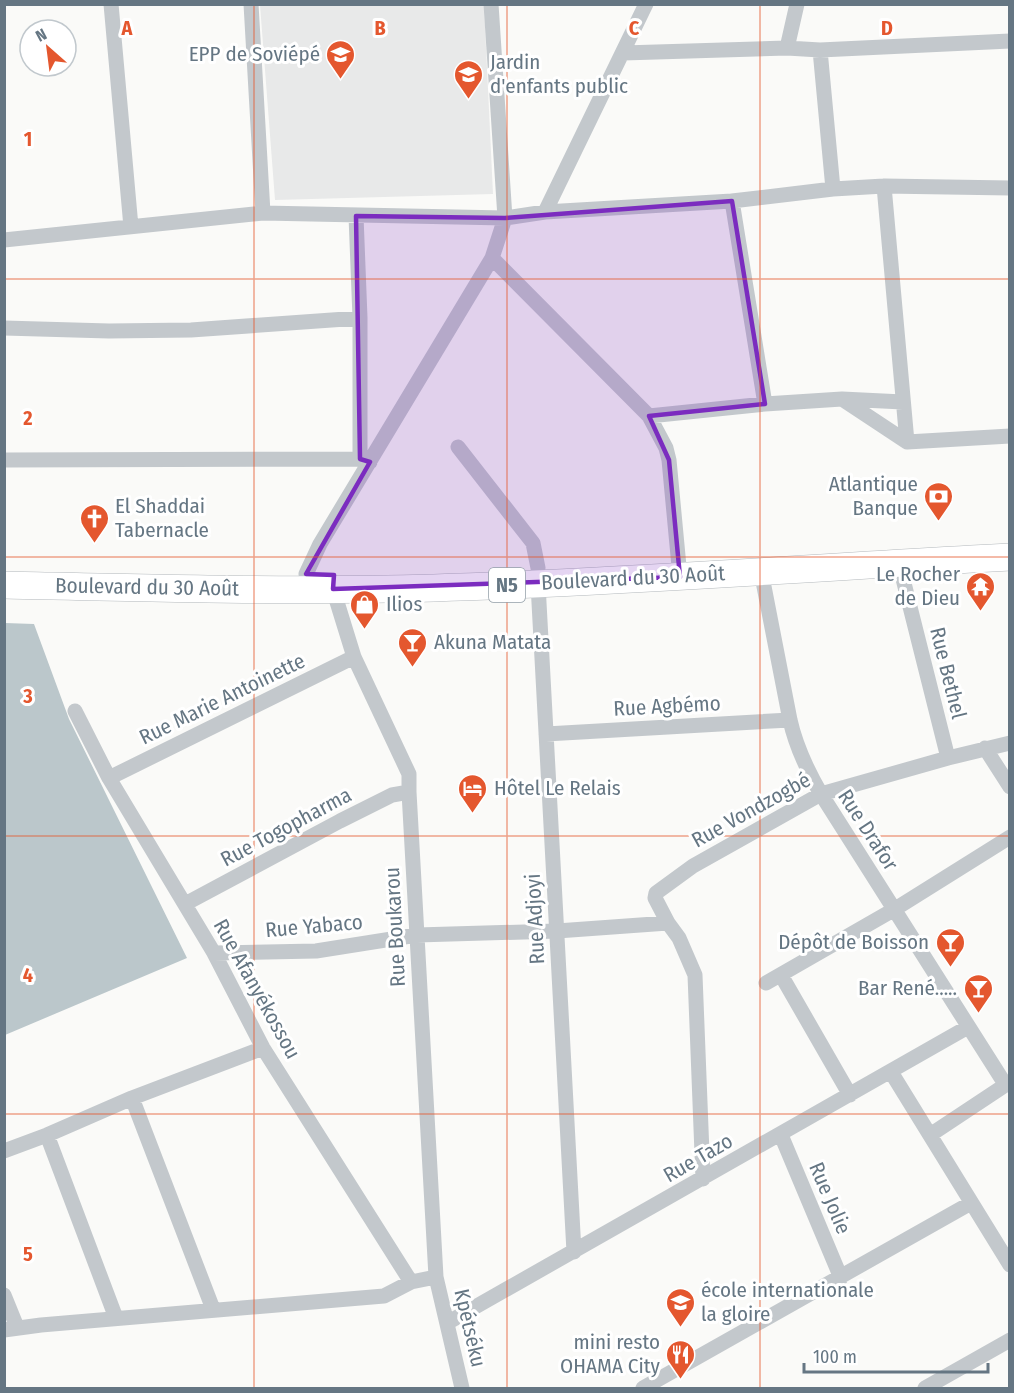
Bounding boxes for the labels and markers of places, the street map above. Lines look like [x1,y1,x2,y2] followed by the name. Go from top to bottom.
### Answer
[325,38,357,80] school or university icon: EPP de Soviépé
[189,41,320,67] place label: EPP de Soviépé
[490,49,628,99] place label: Jardin d'enfants public
[453,58,485,100] school or university icon: Jardin d'enfants public
[829,471,918,521] place label: Atlantique Banque
[923,480,955,522] bank icon: Atlantique Banque
[115,493,209,543] place label: El Shaddai Tabernacle
[78,502,110,544] church icon: El Shaddai Tabernacle
[876,561,961,611] place label: Le Rocher de Dieu
[965,570,997,612] temple icon: Le Rocher de Dieu
[349,588,381,630] shop icon: Ilios
[386,591,422,617] place label: Ilios
[397,626,429,668] bar icon: Akuna Matata
[434,629,551,655] place label: Akuna Matata
[457,772,489,814] hotel icon: Hôtel Le Relais
[494,775,621,801] place label: Hôtel Le Relais
[934,926,966,968] bar icon: Dépôt de Boisson
[778,929,929,955] place label: Dépôt de Boisson
[962,972,994,1014] bar icon: Bar René.....
[858,975,957,1001] place label: Bar René.....
[701,1277,874,1327] place label: école internationale la gloire
[664,1286,696,1328] school or university icon: école internationale la gloire
[560,1329,661,1379] place label: mini resto OHAMA City
[665,1338,697,1380] restaurant icon: mini resto OHAMA City

